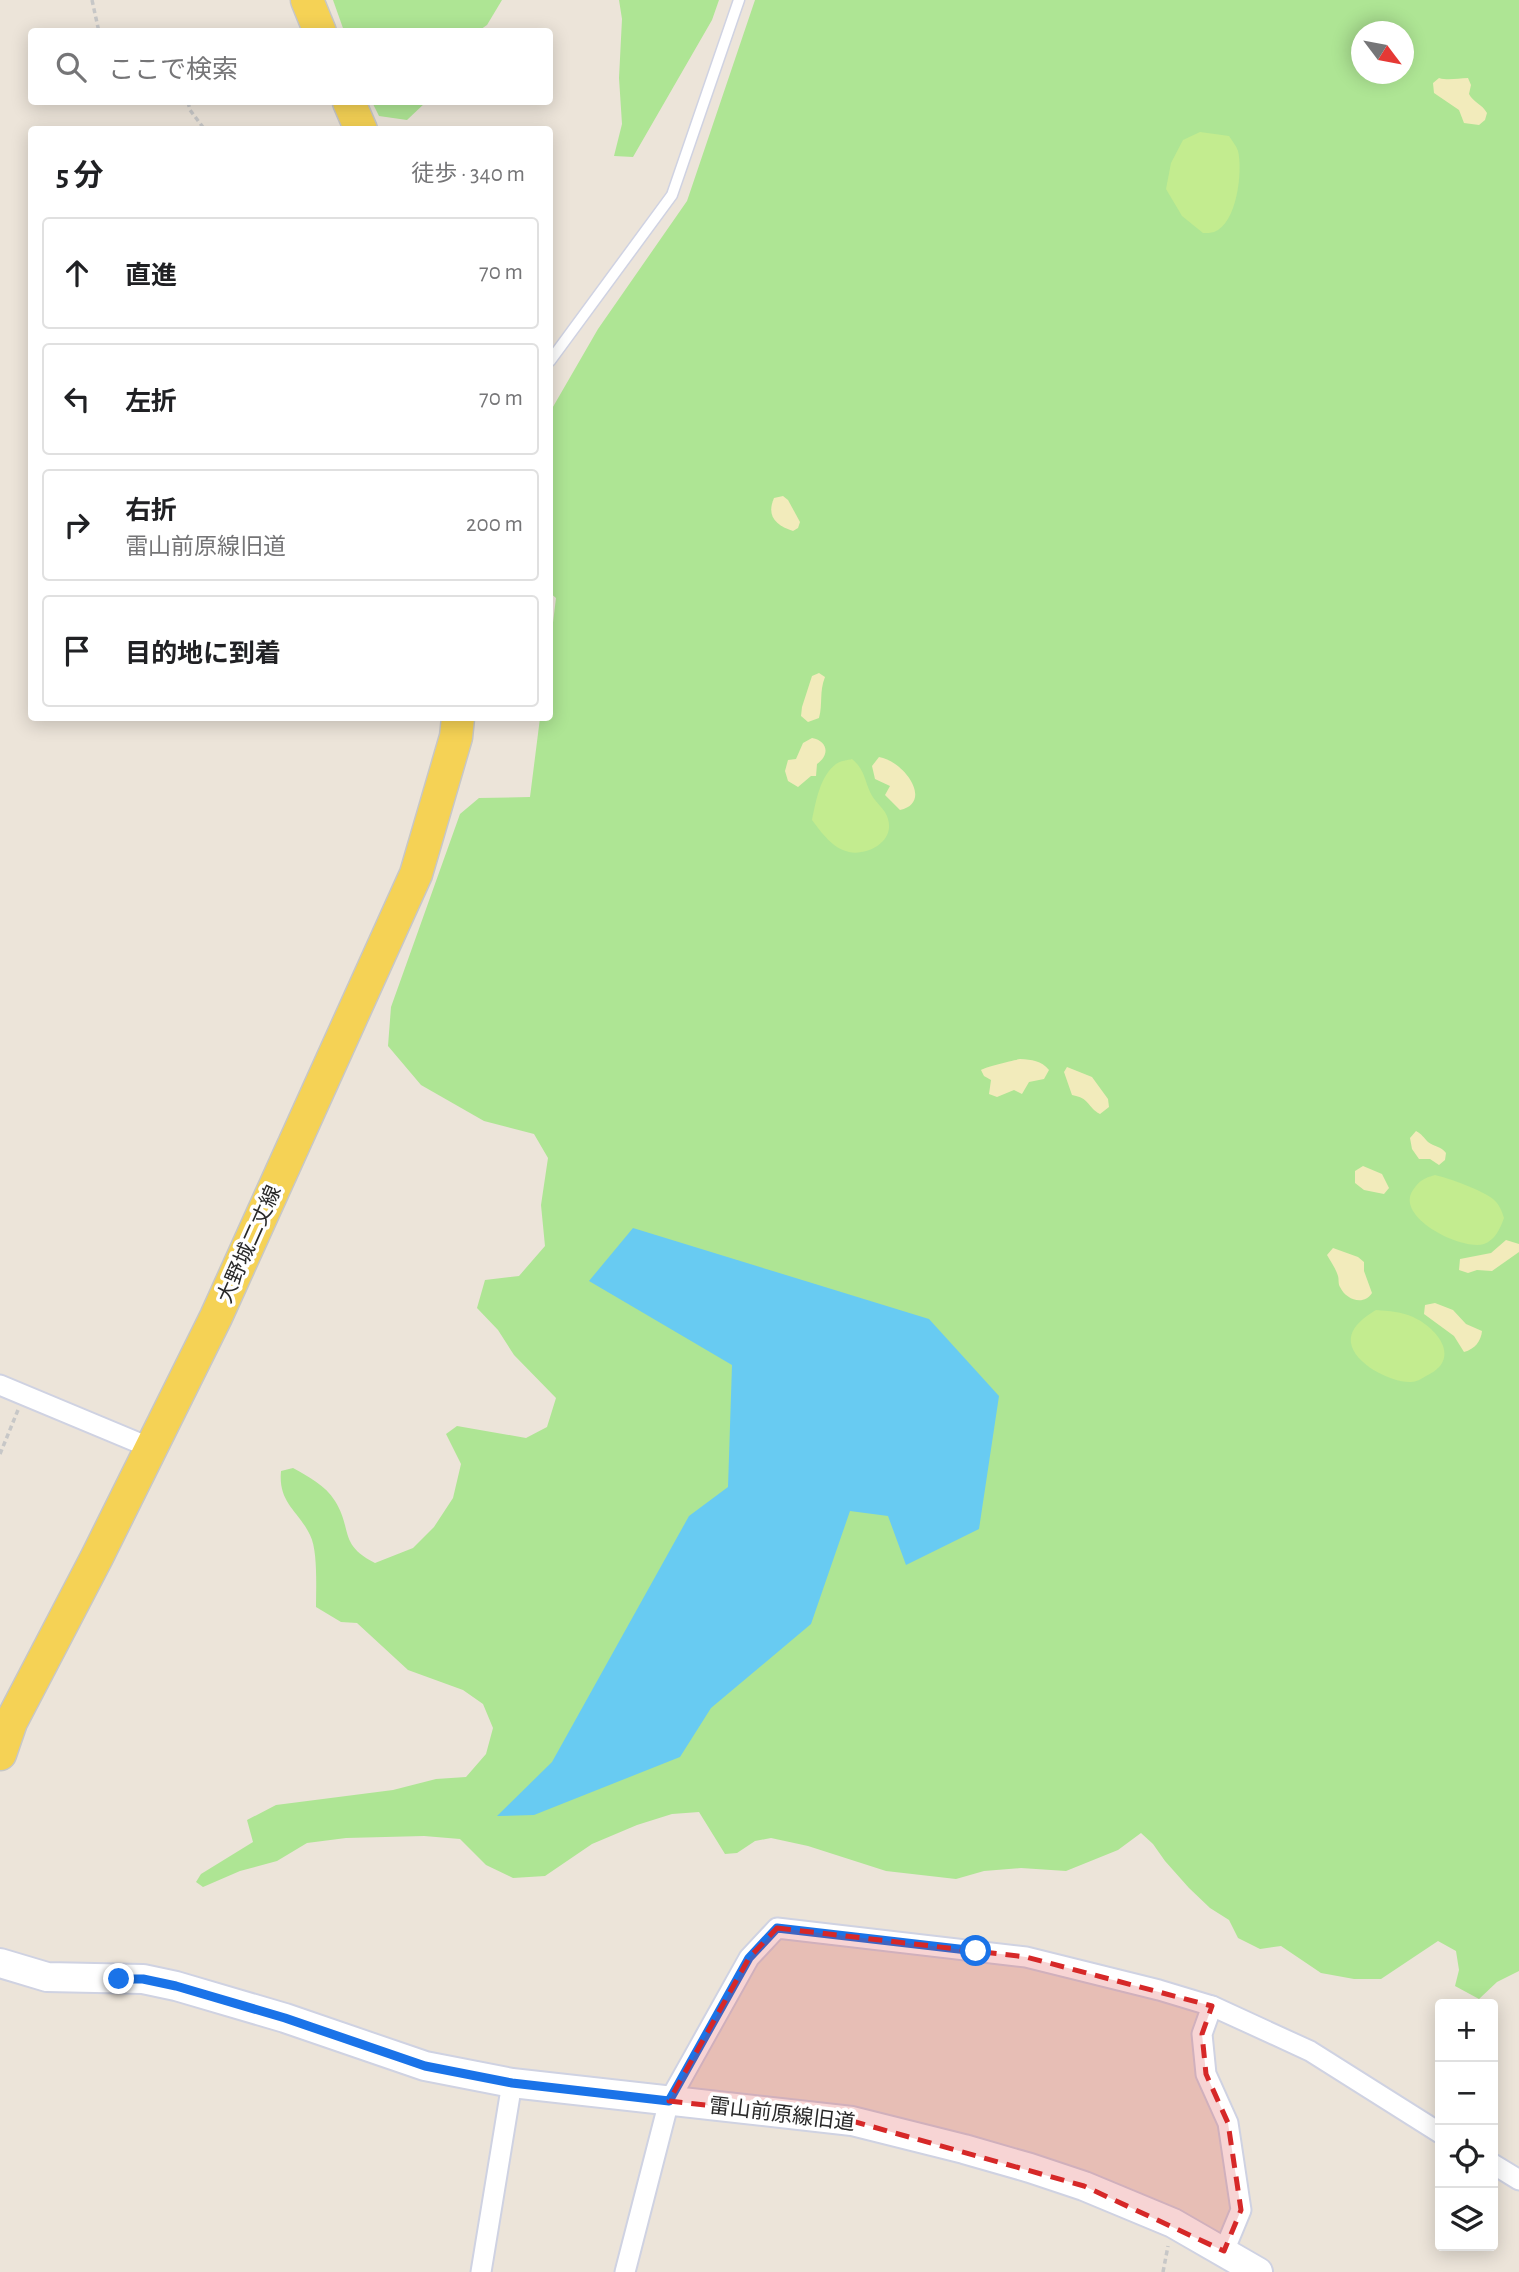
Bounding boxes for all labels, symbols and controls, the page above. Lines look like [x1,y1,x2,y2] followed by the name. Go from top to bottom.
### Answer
[1351,21,1414,84] north arrow
[28,28,553,105] search box
[52,48,90,86] icon: search
[108,57,238,83] text: ここで検索
[56,161,104,191] text: 5 分
[411,163,525,186] text: 徒歩 · 340 m
[58,254,96,292] icon: ahead
[479,261,523,284] text: 70 m
[125,263,177,289] text: 直進
[58,380,96,418] icon: left
[479,387,523,410] text: 70 m
[125,389,177,415] text: 左折
[125,498,177,524] text: 右折
[58,506,96,544] icon: right
[466,513,523,536] text: 200 m
[125,536,286,559] text: 雷山前原線旧道
[58,632,96,670] icon: arrive
[125,641,281,667] text: 目的地に到着
[213,1182,285,1306] street label: 大野城二丈線
[960,1935,991,1966] route start
[103,1963,134,1994] route end
[1435,1999,1498,2251] map controls
[1435,1999,1498,2062] button: +
[1435,2062,1498,2125] button: −
[708,2094,856,2134] street label: 雷山前原線旧道
[1435,2125,1498,2188] button: locate
[1435,2188,1498,2251] button: layers

